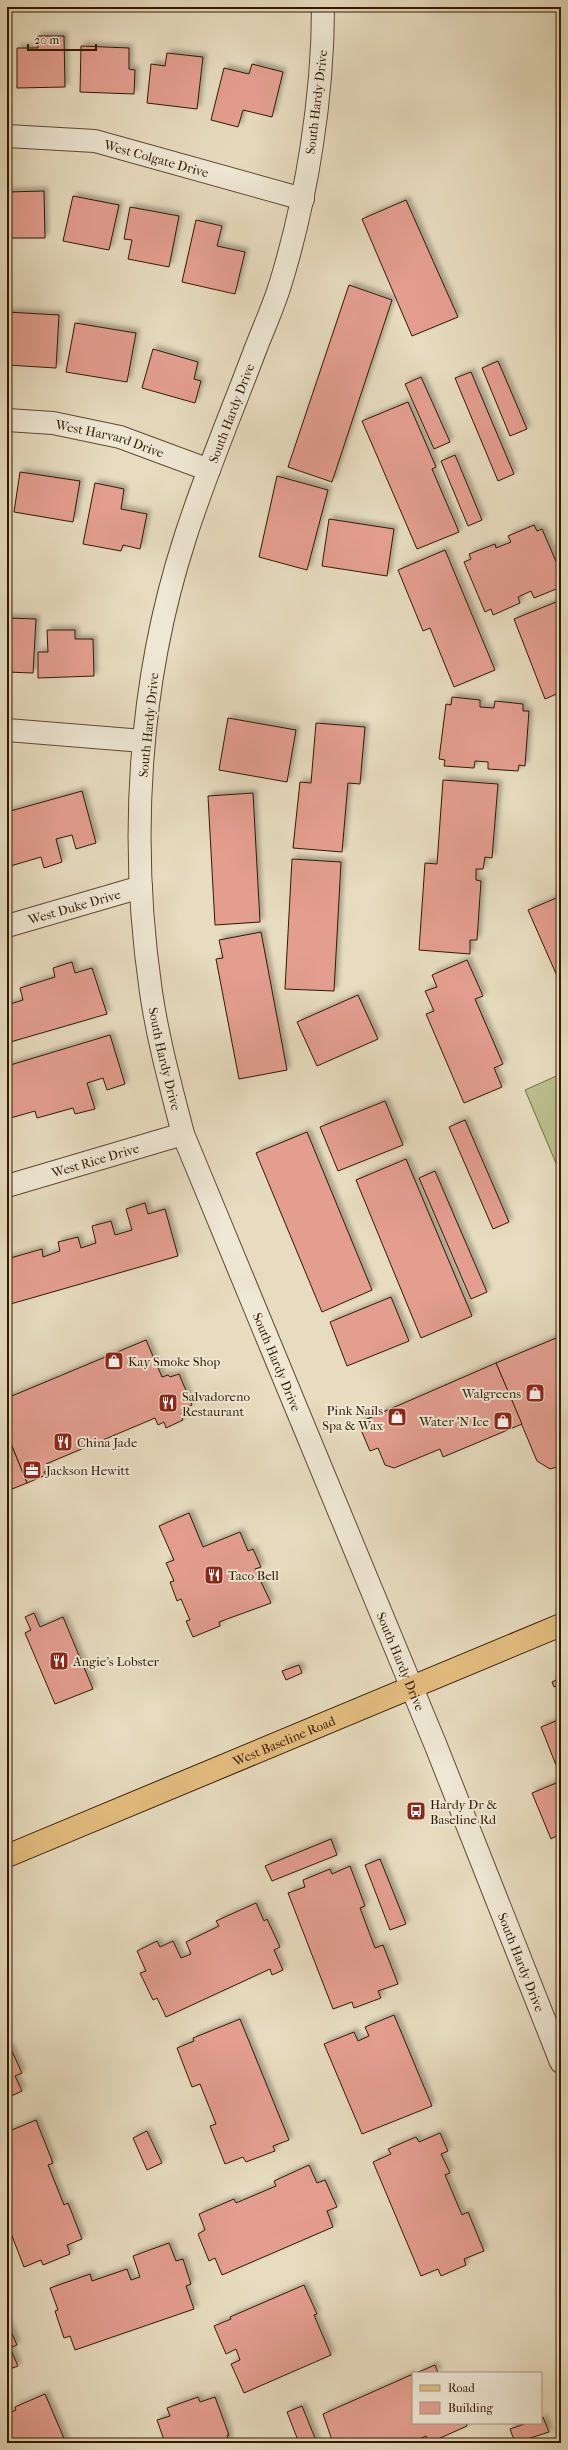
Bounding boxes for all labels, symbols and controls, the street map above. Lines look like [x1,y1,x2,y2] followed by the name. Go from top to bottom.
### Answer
[28,26,96,52] scale bar
[34,33,59,47] text: 20 m
[303,48,330,155] street label: South Hardy Drive
[101,137,211,181] street label: West Colgate Drive
[206,361,258,465] street label: South Hardy Drive
[53,417,166,461] street label: West Harvard Drive
[136,671,162,778] street label: South Hardy Drive
[25,886,123,928] street label: West Duke Drive
[146,1006,184,1113] street label: South Hardy Drive
[49,1140,141,1181] street label: West Rice Drive
[250,1311,304,1414] street label: South Hardy Drive
[103,1350,125,1372] shop icon: Kay Smoke Shop
[128,1354,220,1369] place label: Kay Smoke Shop
[524,1382,546,1404] shop icon: Walgreens
[461,1386,521,1401] place label: Walgreens
[182,1389,250,1419] place label: Salvadoreno Restaurant
[157,1392,179,1414] restaurant icon: Salvadoreno Restaurant
[322,1403,383,1433] place label: Pink Nails Spa & Wax
[386,1406,408,1428] shop icon: Pink Nails Spa & Wax
[492,1410,514,1432] shop icon: Water 'N Ice
[418,1414,490,1429] place label: Water 'N Ice
[52,1431,74,1453] restaurant icon: China Jade
[77,1435,138,1450] place label: China Jade
[21,1459,43,1481] office icon: Jackson Hewitt
[45,1463,130,1478] place label: Jackson Hewitt
[203,1564,225,1586] restaurant icon: Taco Bell
[228,1568,279,1583] place label: Taco Bell
[373,1610,428,1714] street label: South Hardy Drive
[48,1650,70,1672] restaurant icon: Angie's Lobster
[72,1654,160,1669] place label: Angie's Lobster
[230,1713,338,1769] street label: West Baseline Road
[430,1797,498,1827] place label: Hardy Dr & Baseline Rd
[405,1800,427,1822] bus stop icon: Hardy Dr & Baseline Rd
[495,1910,548,2015] street label: South Hardy Drive
[412,2372,542,2424] legend
[448,2381,475,2395] text: Road
[448,2401,493,2415] text: Building

